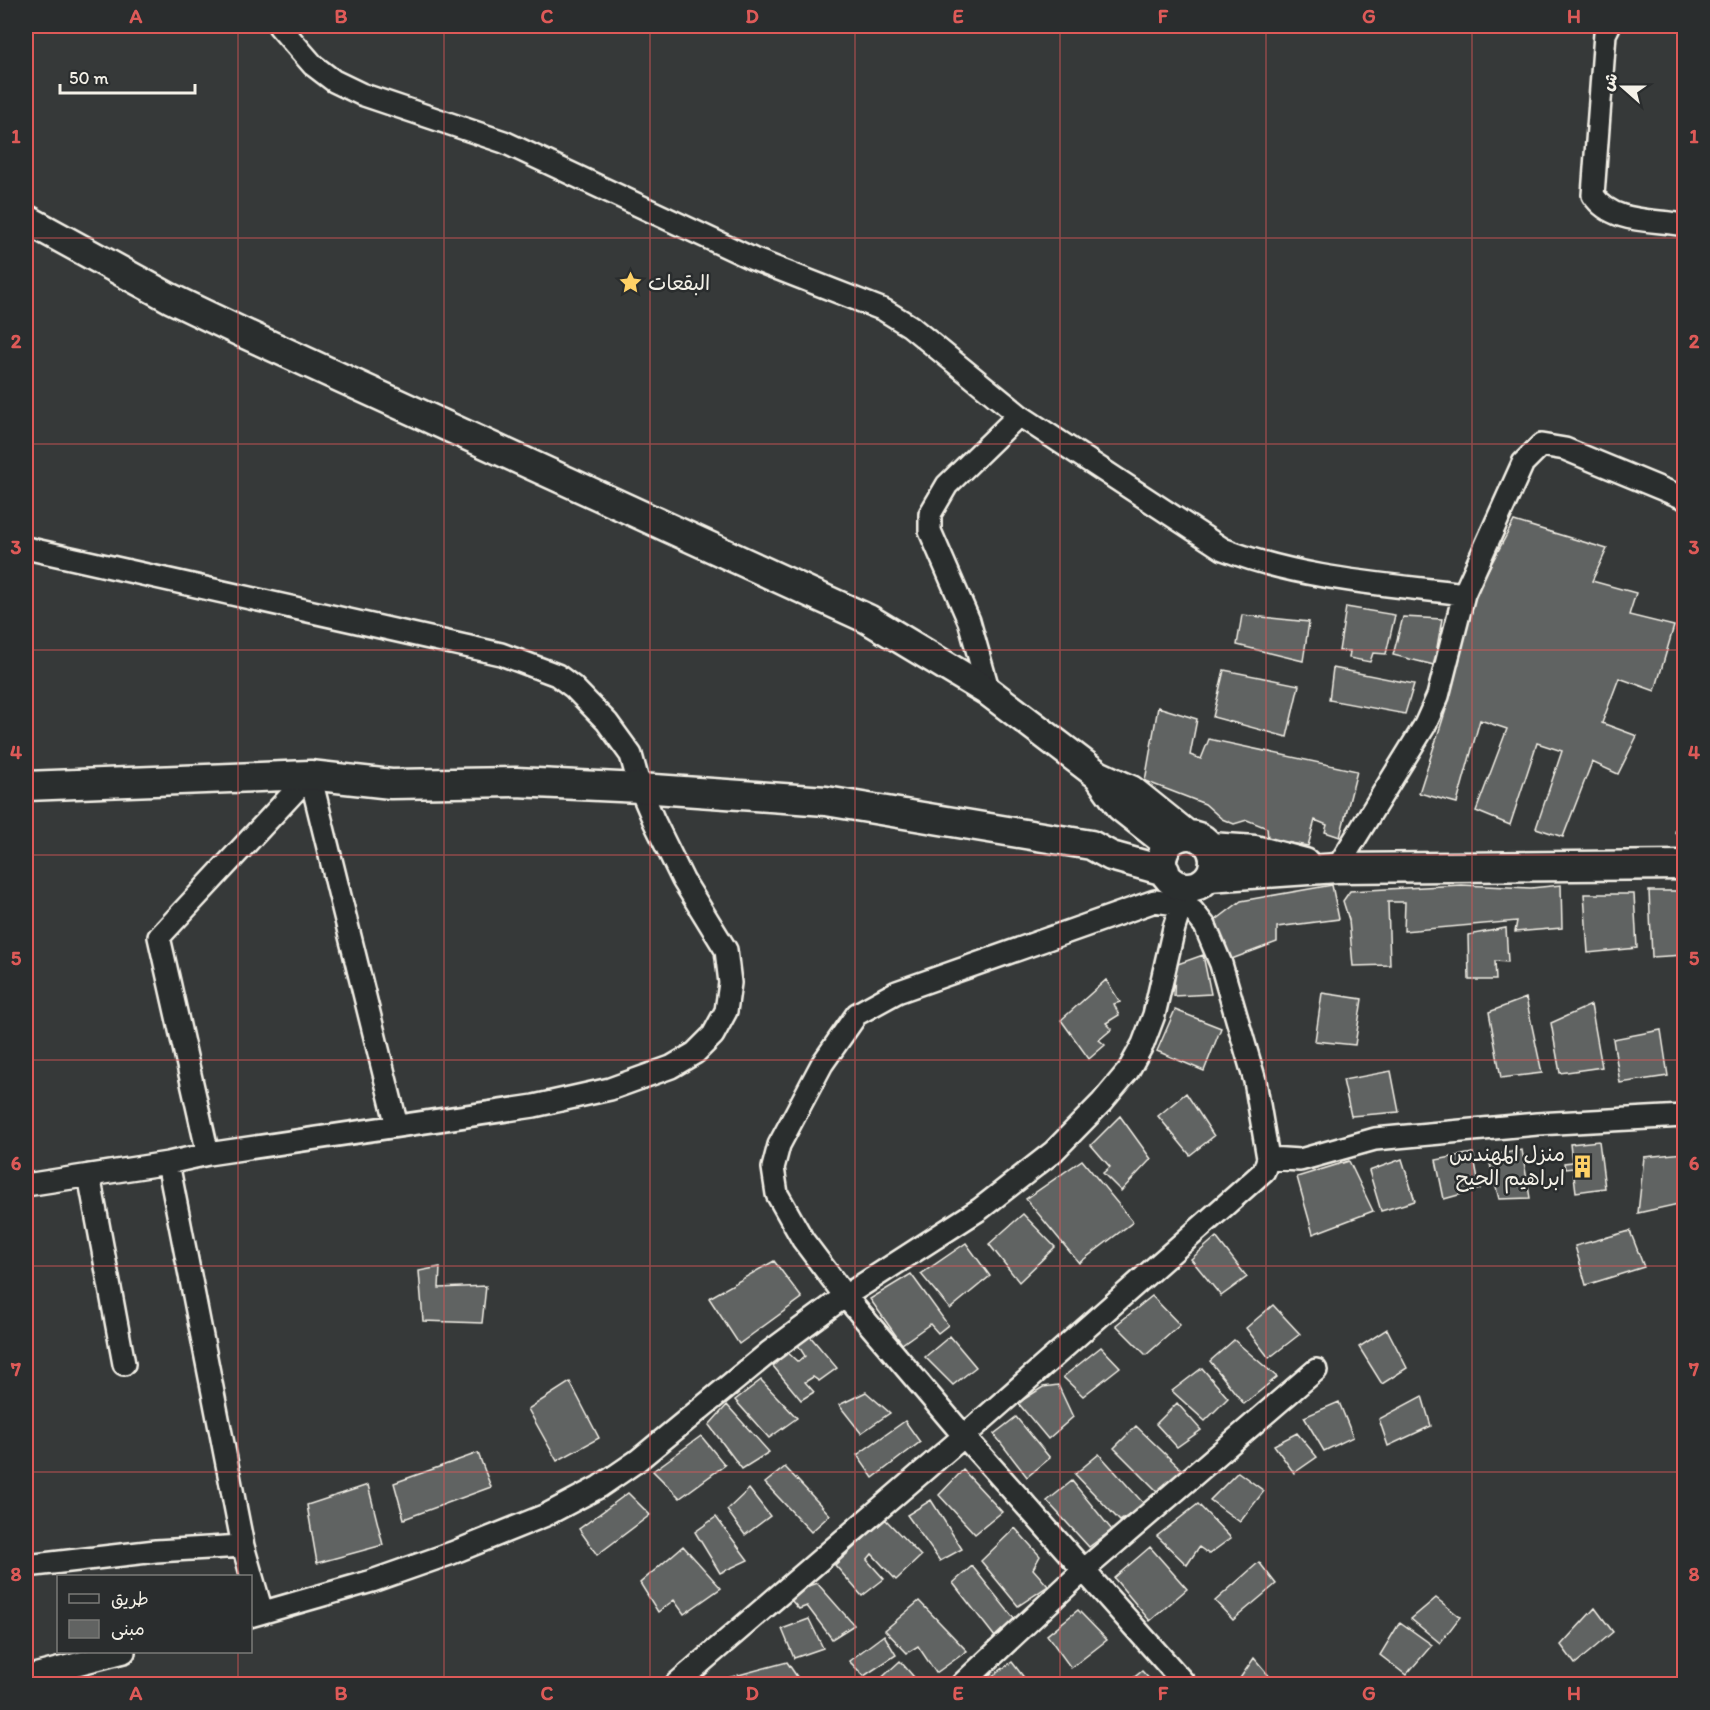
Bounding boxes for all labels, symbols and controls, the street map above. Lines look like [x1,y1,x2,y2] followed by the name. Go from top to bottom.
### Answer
[129,4,143,28] text: A
[335,4,348,28] text: B
[541,4,554,28] text: C
[745,4,759,28] text: D
[952,4,964,28] text: E
[1158,4,1169,28] text: F
[1362,4,1376,28] text: G
[1567,4,1581,28] text: H
[60,57,195,95] scale bar
[1593,57,1653,117] north arrow
[69,67,109,89] text: 50 m
[1597,70,1621,93] text: ش
[11,124,21,148] text: 1
[1689,124,1699,148] text: 1
[617,270,643,296] place icon: البقعات
[648,270,710,296] place label: البقعات
[11,329,22,353] text: 2
[1689,329,1700,353] text: 2
[11,535,22,559] text: 3
[1689,535,1700,559] text: 3
[10,740,22,764] text: 4
[1688,740,1700,764] text: 4
[11,946,22,970] text: 5
[1689,946,1700,970] text: 5
[1449,1141,1565,1194] place label: منزل المهندس ابراهيم الحيح
[11,1151,22,1175] text: 6
[1689,1151,1700,1175] text: 6
[1570,1153,1596,1179] building icon: منزل المهندس ابراهيم الحيح
[10,1357,21,1381] text: 7
[1688,1357,1699,1381] text: 7
[11,1562,22,1586] text: 8
[1689,1562,1700,1586] text: 8
[57,1575,252,1653] legend
[111,1588,149,1610] text: طريق
[111,1618,145,1640] text: مبنى
[129,1681,143,1705] text: A
[335,1681,348,1705] text: B
[541,1681,554,1705] text: C
[745,1681,759,1705] text: D
[952,1681,964,1705] text: E
[1158,1681,1169,1705] text: F
[1362,1681,1376,1705] text: G
[1567,1681,1581,1705] text: H

